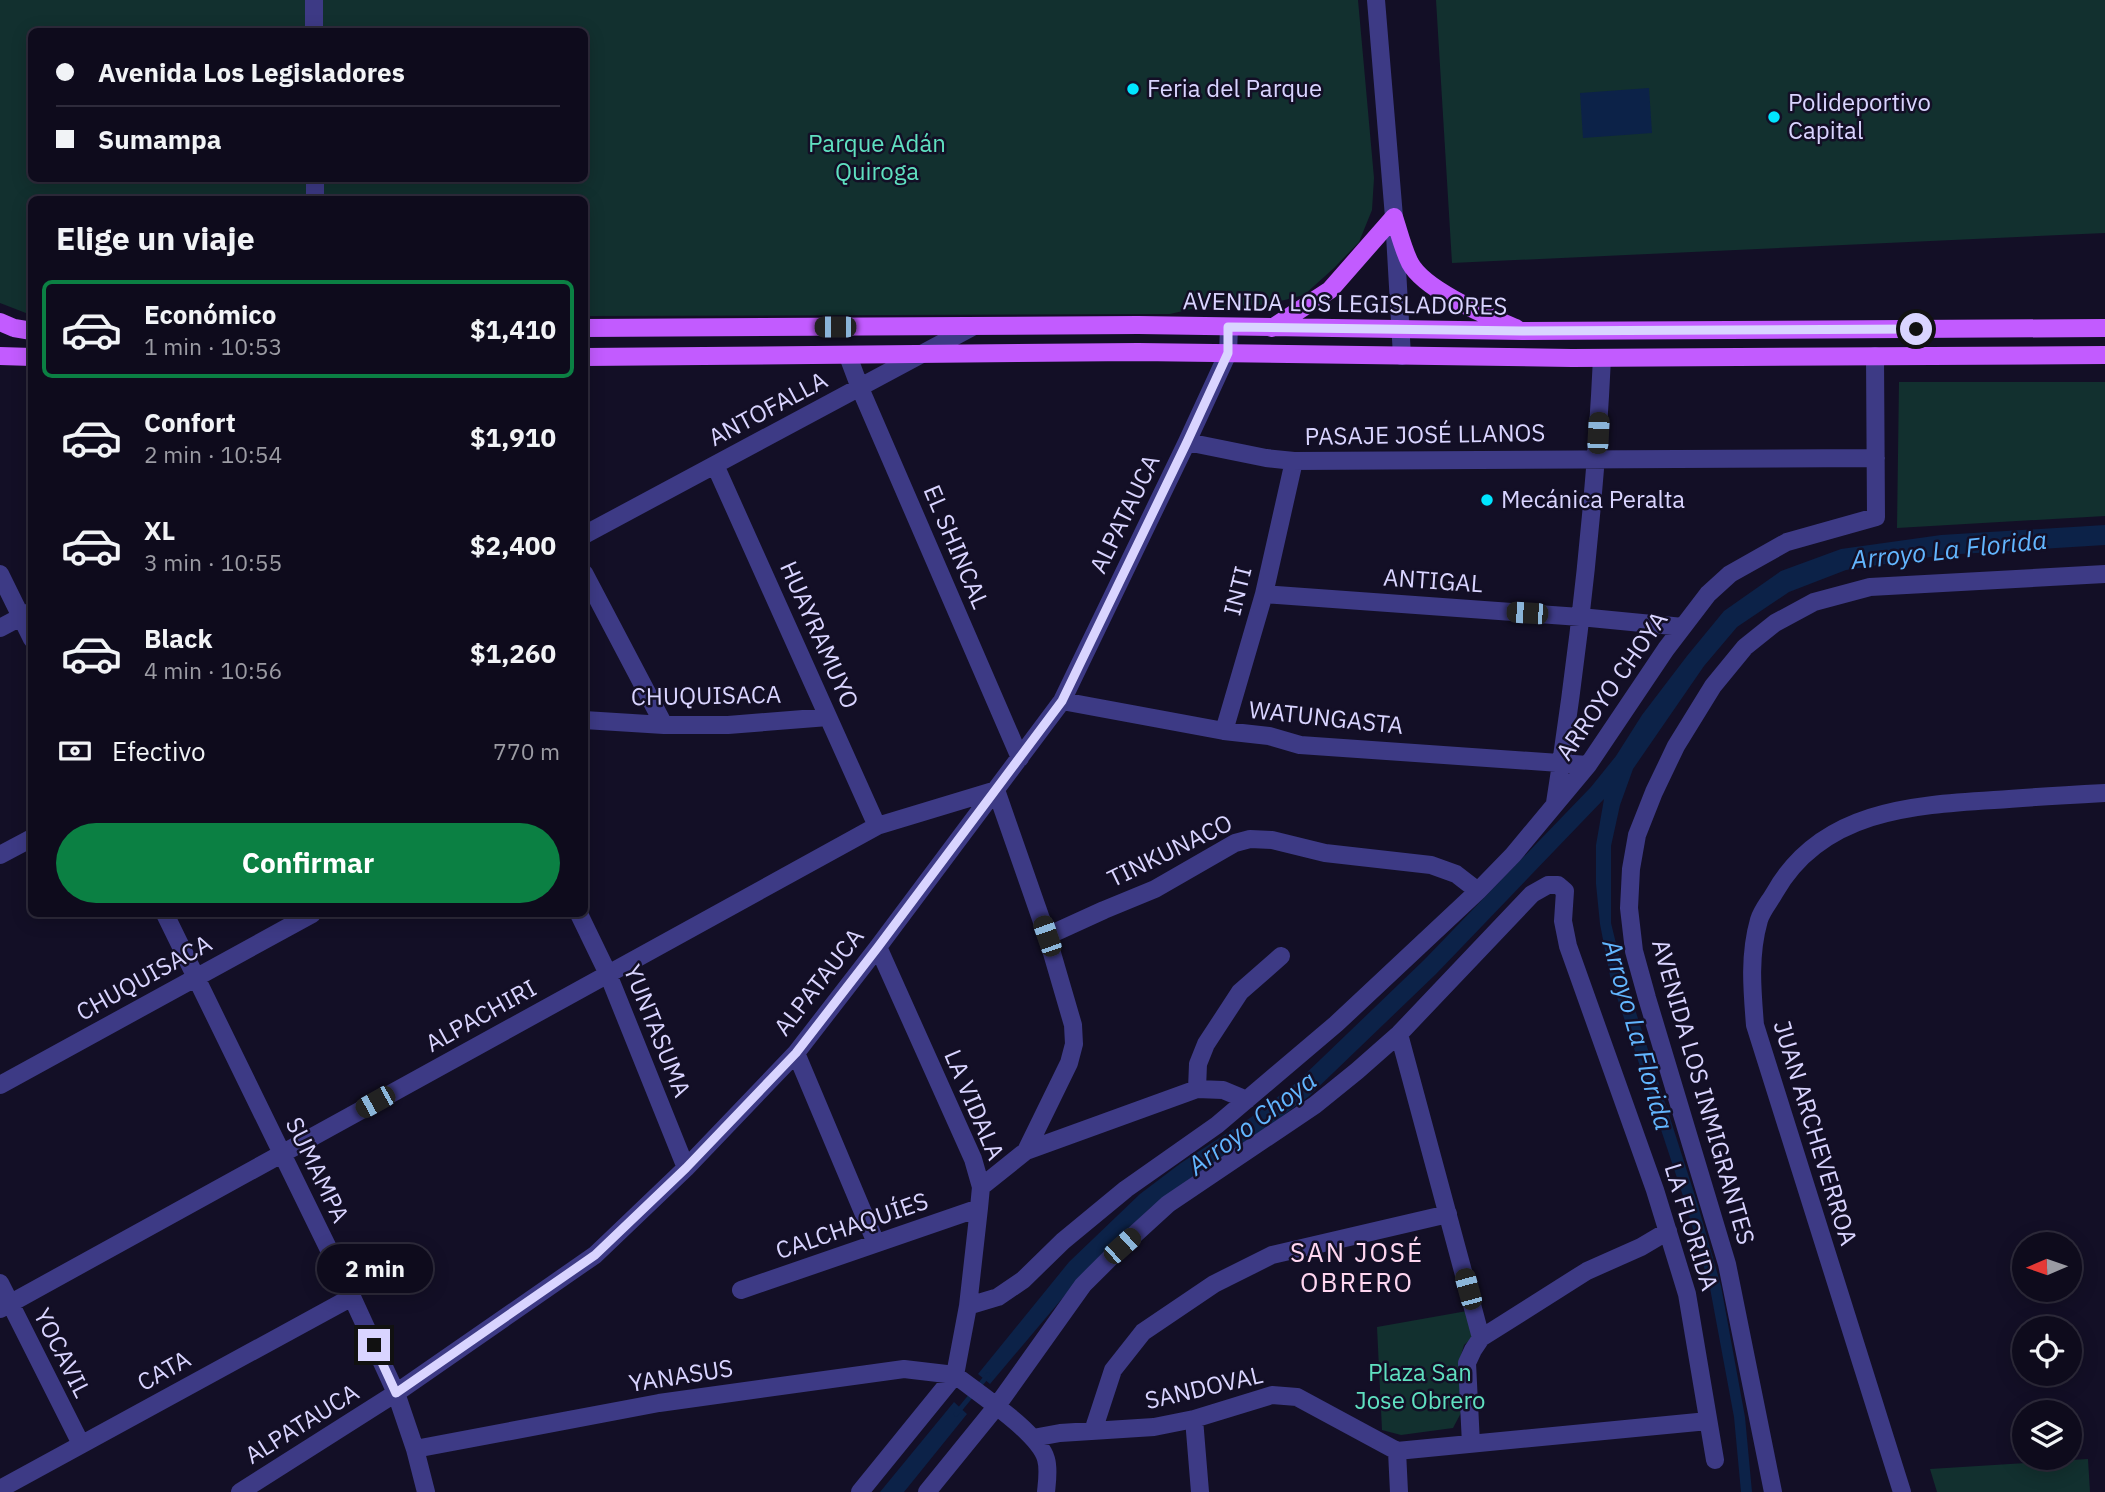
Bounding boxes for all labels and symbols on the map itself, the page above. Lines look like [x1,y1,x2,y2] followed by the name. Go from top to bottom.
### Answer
[1147,72,1322,104] place label: Feria del Parque
[1125,81,1141,97] marker: Feria del Parque
[1788,86,1931,146] place label: Polideportivo Capital
[1766,109,1782,125] marker: Polideportivo Capital
[808,127,946,187] park label: Parque Adán Quiroga
[1182,284,1508,322] street label: AVENIDA LOS LEGISLADORES
[1900,313,1932,345] route start
[815,317,857,338] car
[703,363,833,453] street label: ANTOFALLA
[1587,411,1610,455] car
[1304,416,1546,452] street label: PASAJE JOSÉ LLANOS
[1082,449,1167,578] street label: ALPATAUCA
[917,480,997,613] street label: EL SHINCAL
[1501,483,1685,515] place label: Mecánica Peralta
[1479,492,1495,508] marker: Mecánica Peralta
[1848,522,2049,576] water label: Arroyo La Florida
[773,556,867,713] street label: HUAYRAMUYO
[1382,561,1484,599] street label: ANTIGAL
[1215,563,1259,619] street label: INTI
[1506,601,1549,625] car
[1548,605,1674,766] street label: ARROYO CHOYA
[631,678,781,712] street label: CHUQUISACA
[1247,693,1405,741] street label: WATUNGASTA
[1102,806,1237,894] street label: TINKUNACO
[1031,913,1064,959] car
[766,921,870,1042] street label: ALPATAUCA
[70,927,217,1028] street label: CHUQUISACA
[1595,934,1682,1134] water label: Arroyo La Florida
[1645,935,1763,1248] street label: AVENIDA LOS INMIGRANTES
[617,960,699,1102] street label: YUNTASUMA
[419,971,542,1059] street label: ALPACHIRI
[1767,1016,1865,1249] street label: JUAN ARCHEVERROA
[937,1045,1012,1165] street label: LA VIDALA
[1179,1063,1323,1182] water label: Arroyo Choya
[352,1083,399,1121] car
[279,1112,357,1228] street label: SUMAMPA
[1657,1159,1726,1294] street label: LA FLORIDA
[771,1184,932,1266] street label: CALCHAQUÍES
[1100,1224,1145,1268] car
[2012,1232,2082,1302] north arrow
[1290,1235,1424,1299] district label: SAN JOSÉ OBRERO
[316,1244,432,1292] callout: 2 min
[1453,1266,1484,1312] car
[27,1302,99,1403] street label: YOCAVIL
[358,1329,390,1361] route end
[131,1342,196,1398] street label: CATA
[627,1351,735,1399] street label: YANASUS
[1354,1356,1486,1416] park label: Plaza San Jose Obrero
[1142,1358,1266,1416] street label: SANDOVAL
[239,1376,364,1471] street label: ALPATAUCA

